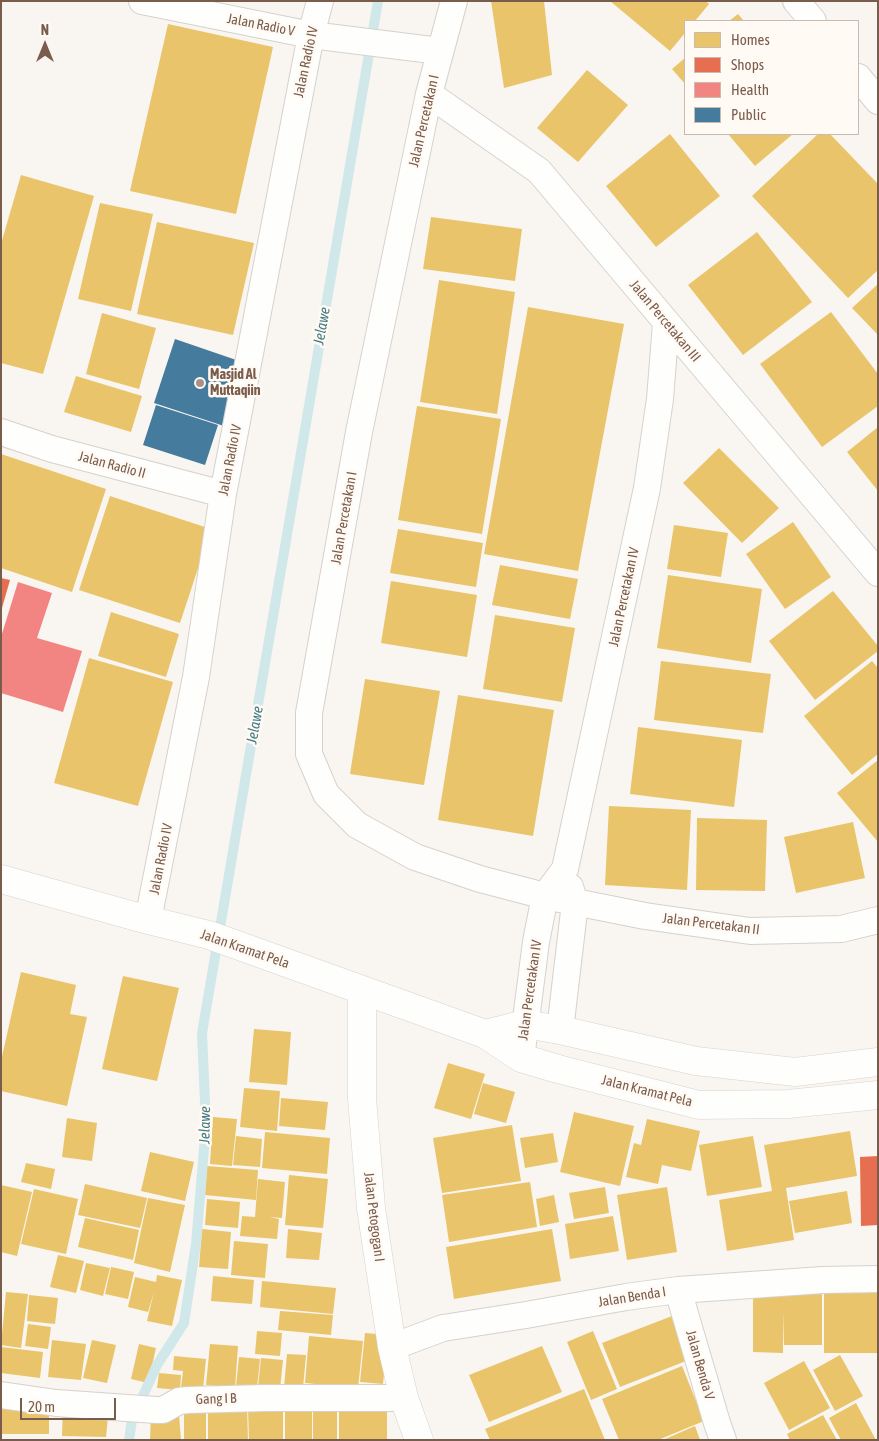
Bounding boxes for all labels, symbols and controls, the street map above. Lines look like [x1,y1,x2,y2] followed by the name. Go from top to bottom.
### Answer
[226,10,296,40] street label: Jalan Radio V
[20,20,70,70] north arrow
[684,20,859,135] legend
[41,22,49,38] text: N
[290,25,322,99] street label: Jalan Radio IV
[731,31,770,48] text: Homes
[731,56,764,73] text: Shops
[405,73,443,169] street label: Jalan Percetakan I
[731,81,769,98] text: Health
[731,106,766,123] text: Public
[626,277,704,365] street label: Jalan Percetakan III
[310,306,334,346] water label: Jelawe
[210,367,261,400] place label: Masjid Al Muttaqiin
[194,377,206,389] marker: Masjid Al Muttaqiin
[215,423,245,497] street label: Jalan Radio IV
[77,448,147,482] street label: Jalan Radio II
[328,470,360,566] street label: Jalan Percetakan I
[605,546,643,648] street label: Jalan Percetakan IV
[243,705,267,745] water label: Jelawe
[146,822,176,896] street label: Jalan Radio IV
[661,910,761,938] street label: Jalan Percetakan II
[198,926,292,972] street label: Jalan Kramat Pela
[515,939,545,1041] street label: Jalan Percetakan IV
[600,1072,694,1110] street label: Jalan Kramat Pela
[196,1106,214,1144] water label: Jelawe
[360,1171,388,1263] street label: Jalan Petogogan I
[597,1283,667,1311] street label: Jalan Benda I
[682,1328,718,1402] street label: Jalan Benda V
[22,1388,119,1420] scale bar
[195,1390,237,1408] street label: Gang I B
[28,1398,55,1415] text: 20 m

